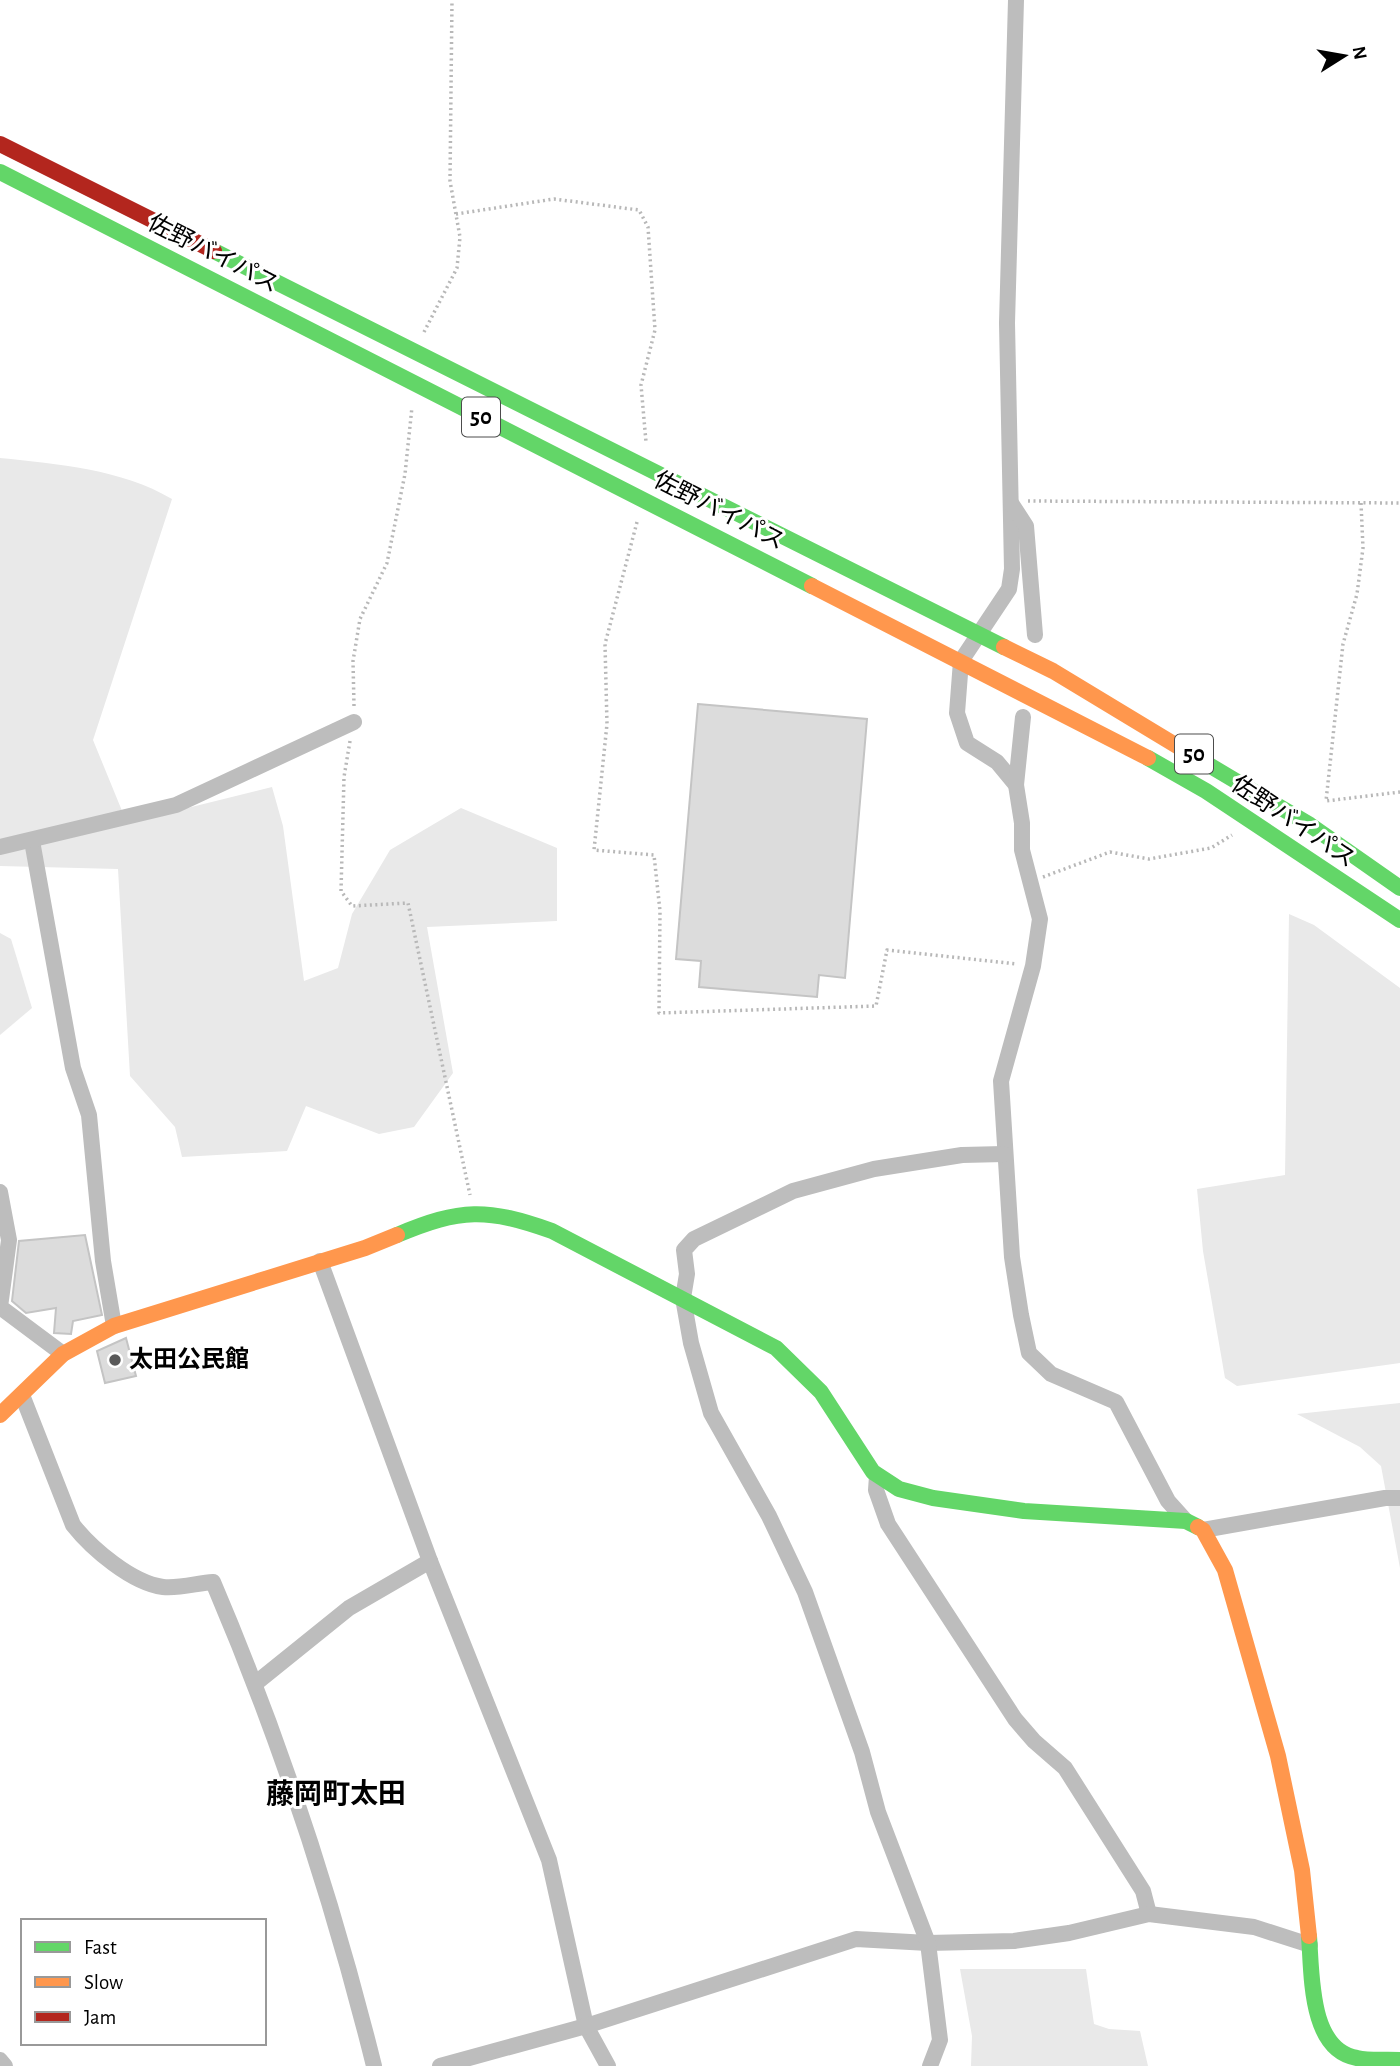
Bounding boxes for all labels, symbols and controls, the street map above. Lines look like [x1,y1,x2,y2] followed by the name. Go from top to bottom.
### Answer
[1309,21,1379,91] north arrow
[1349,45,1370,61] text: N
[144,210,283,297] street label: 佐野バイパス
[462,398,500,436] road number: 50
[650,467,789,554] street label: 佐野バイパス
[1175,734,1213,774] road number: 50
[1227,771,1360,872] street label: 佐野バイパス
[129,1346,249,1372] place label: 太田公民館
[107,1352,123,1368] marker: 太田公民館
[266,1779,406,1809] district label: 藤岡町太田
[21,1919,266,2045] legend
[84,1937,117,1958] text: Fast
[84,1972,123,1993] text: Slow
[84,2007,116,2028] text: Jam

